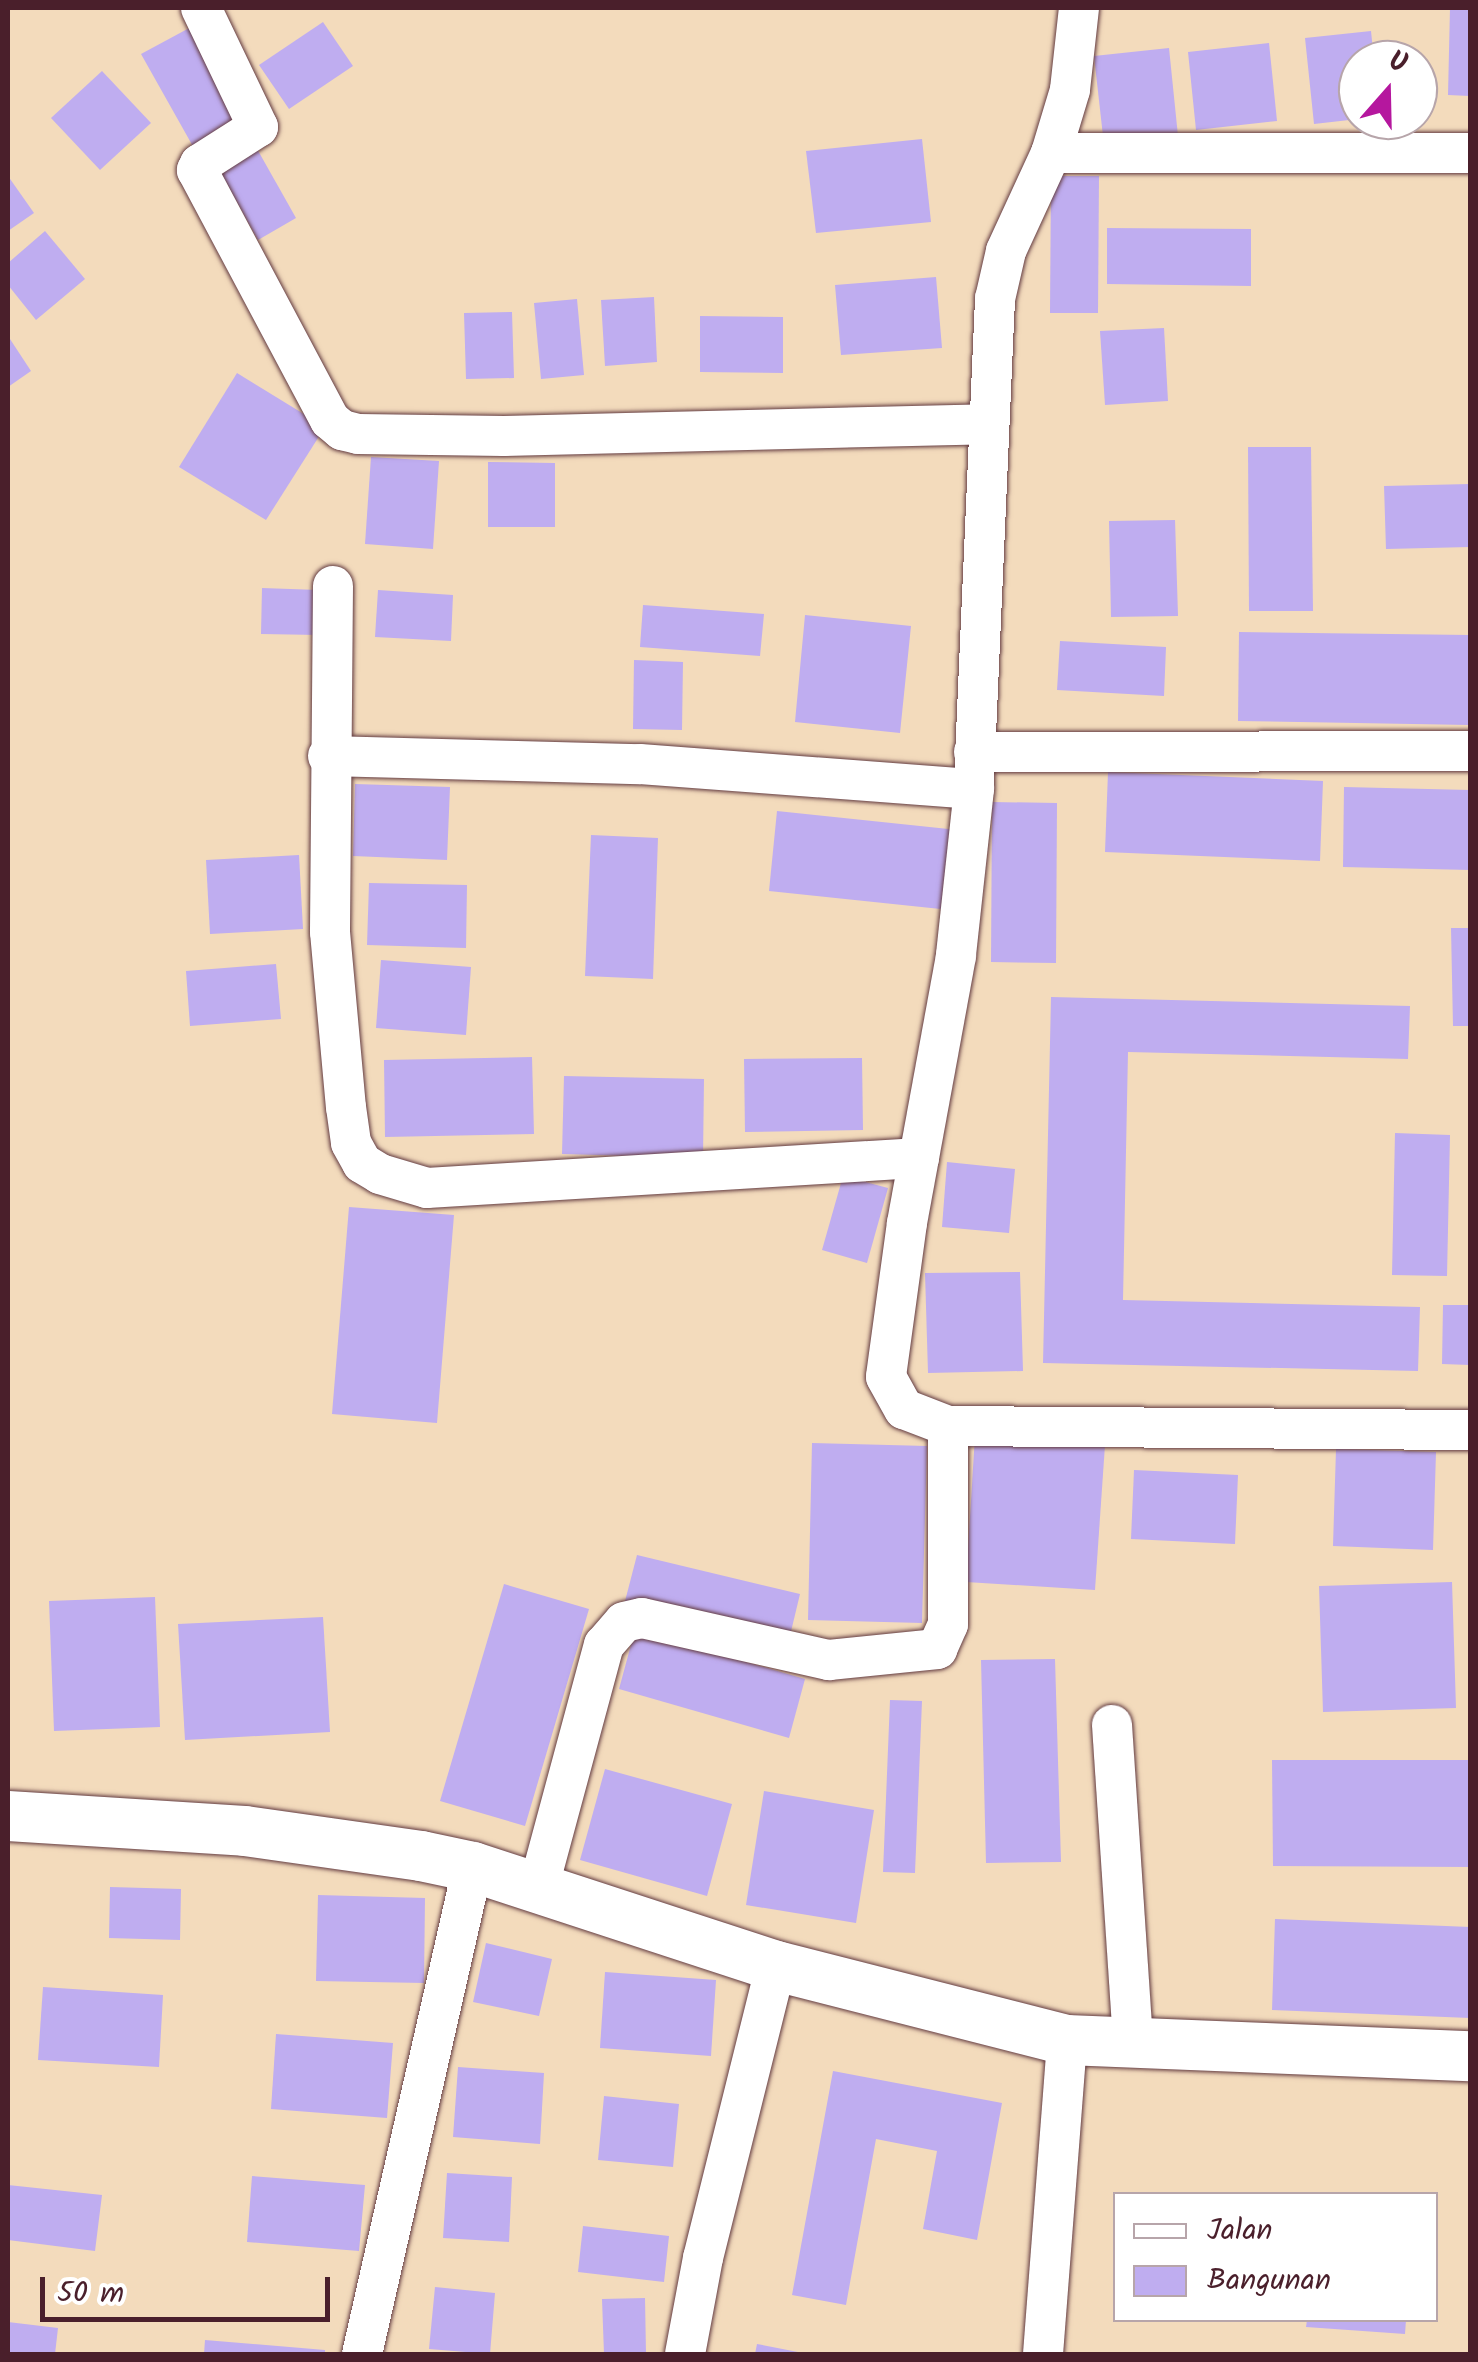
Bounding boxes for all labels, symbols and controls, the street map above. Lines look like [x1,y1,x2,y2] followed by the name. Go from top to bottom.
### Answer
[1382,39,1413,87] text: U
[1338,40,1438,140] north arrow
[1113,2192,1438,2322] legend
[1207,2207,1273,2255] text: Jalan
[45,2257,335,2319] scale bar
[1207,2257,1331,2305] text: Bangunan
[57,2270,124,2318] text: 50 m

